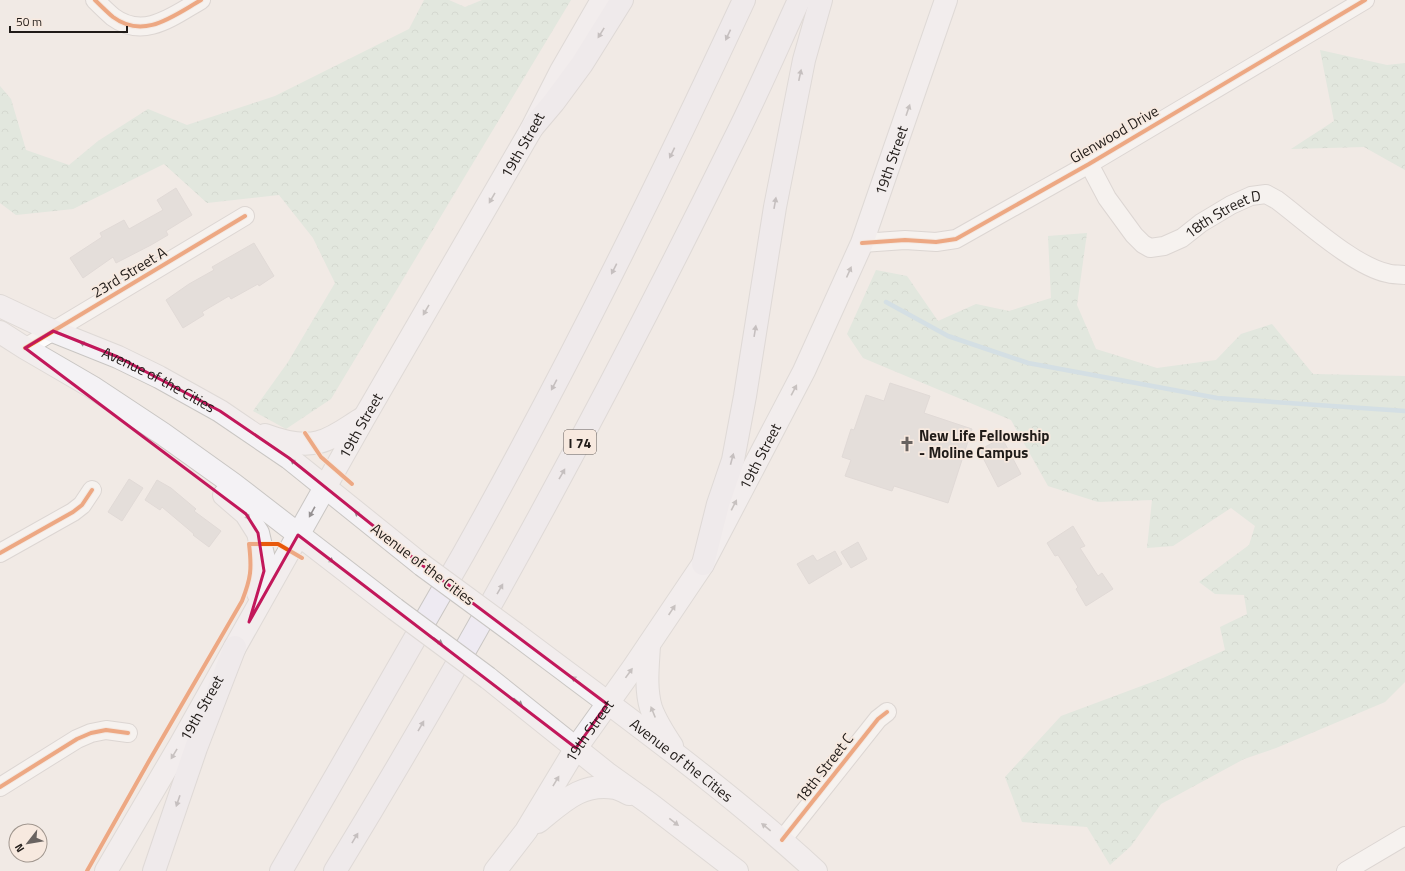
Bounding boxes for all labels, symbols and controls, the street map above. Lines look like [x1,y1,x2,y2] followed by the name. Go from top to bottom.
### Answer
[10,8,127,34] scale bar
[16,12,42,31] text: 50 m
[598,27,605,39] one-way arrow
[725,30,731,41] one-way arrow
[798,69,804,82] one-way arrow
[1065,99,1163,169] street label: Glenwood Drive
[905,104,911,116] one-way arrow
[494,107,550,182] street label: 19th Street
[868,122,913,198] street label: 19th Street
[669,147,675,158] one-way arrow
[1179,183,1262,244] street label: 18th Street D
[488,192,495,204] one-way arrow
[773,197,779,209] one-way arrow
[87,240,171,303] street label: 23rd Street A
[610,263,617,275] one-way arrow
[846,266,852,277] one-way arrow
[423,304,430,316] one-way arrow
[752,325,758,338] one-way arrow
[99,340,220,418] street label: Avenue of the Cities
[79,341,91,347] one-way arrow
[551,379,558,390] one-way arrow
[791,384,797,395] one-way arrow
[332,388,388,462] street label: 19th Street
[733,418,787,493] street label: 19th Street
[919,424,1049,464] place label: New Life Fellowship - Moline Campus
[564,430,596,454] road number: I 74
[898,435,916,453] church icon: New Life Fellowship - Moline Campus
[730,453,736,466] one-way arrow
[289,459,300,467] one-way arrow
[559,469,566,480] one-way arrow
[731,499,737,511] one-way arrow
[308,506,315,518] one-way arrow
[241,509,250,520] one-way arrow
[353,510,364,519] one-way arrow
[366,517,480,611] street label: Avenue of the Cities
[324,555,335,563] one-way arrow
[497,583,504,595] one-way arrow
[668,605,676,615] one-way arrow
[432,637,443,645] one-way arrow
[625,668,633,679] one-way arrow
[173,670,229,745] street label: 19th Street
[571,676,582,684] one-way arrow
[559,694,619,766] street label: 19th Street
[513,698,524,706] one-way arrow
[650,705,656,717] one-way arrow
[625,712,738,807] street label: Avenue of the Cities
[418,720,425,732] one-way arrow
[789,728,859,808] street label: 18th Street C
[171,748,178,760] one-way arrow
[552,776,560,786] one-way arrow
[175,796,181,808] one-way arrow
[668,818,679,826] one-way arrow
[760,822,771,831] one-way arrow
[8,823,48,863] north arrow
[352,832,359,844] one-way arrow
[11,841,28,856] text: N

